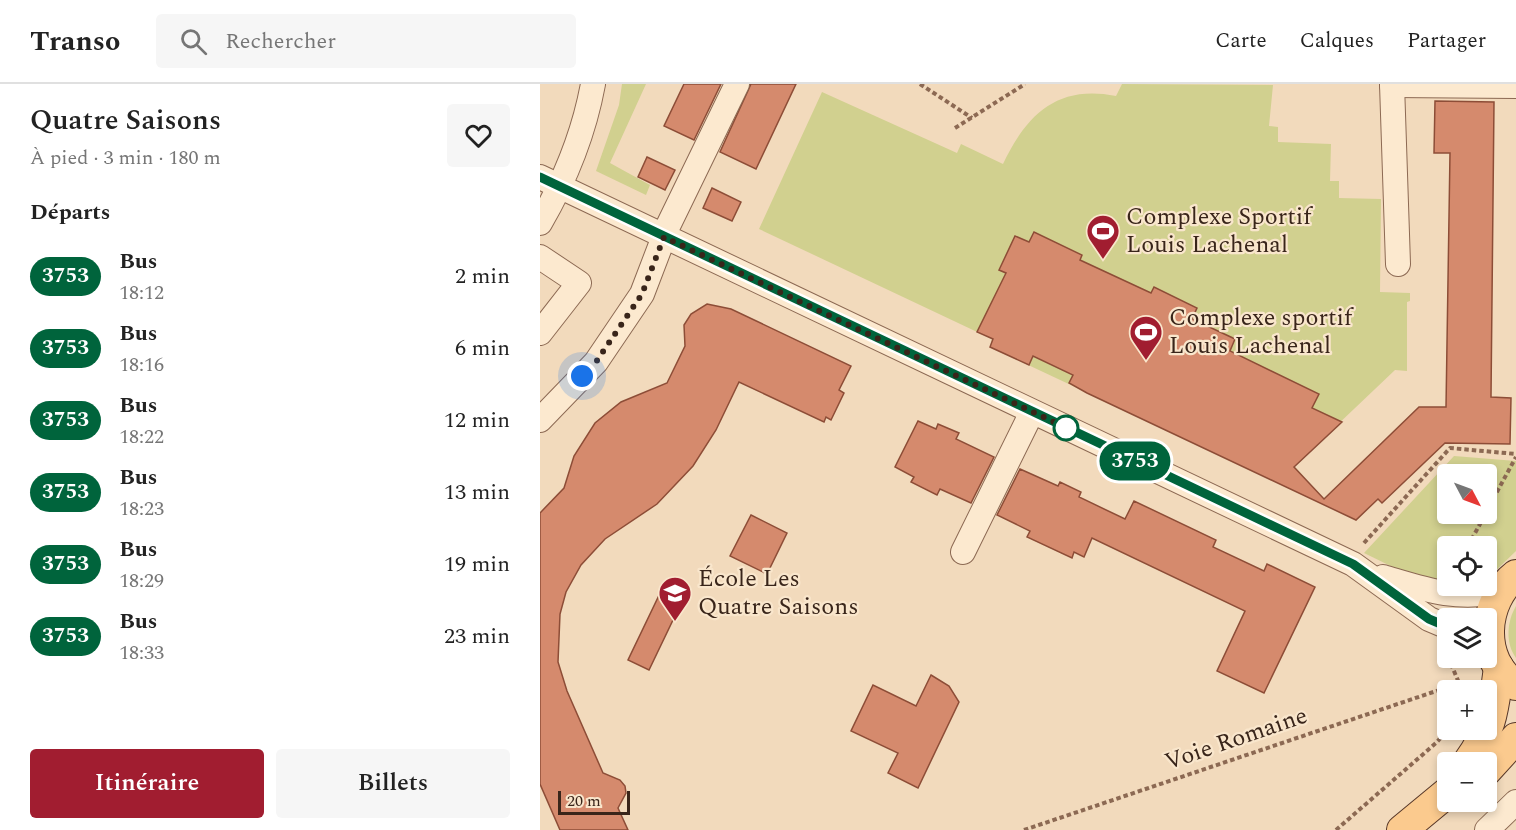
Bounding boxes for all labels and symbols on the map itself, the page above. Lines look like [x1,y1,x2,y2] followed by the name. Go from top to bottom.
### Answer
[1126,199,1313,263] place label: Complexe Sportif Louis Lachenal
[1085,213,1121,260] sports icon: Complexe Sportif Louis Lachenal
[1169,300,1354,364] place label: Complexe sportif Louis Lachenal
[1128,314,1164,361] sports icon: Complexe sportif Louis Lachenal
[567,361,597,391] your location
[1053,415,1079,441] unlabelled marker
[1093,442,1177,481] line badge: 3753
[1437,464,1497,524] north arrow
[698,561,859,625] place label: École Les Quatre Saisons
[657,575,693,622] school or university icon: École Les Quatre Saisons
[1160,698,1312,780] street label: Voie Romaine
[558,788,630,816] scale bar

